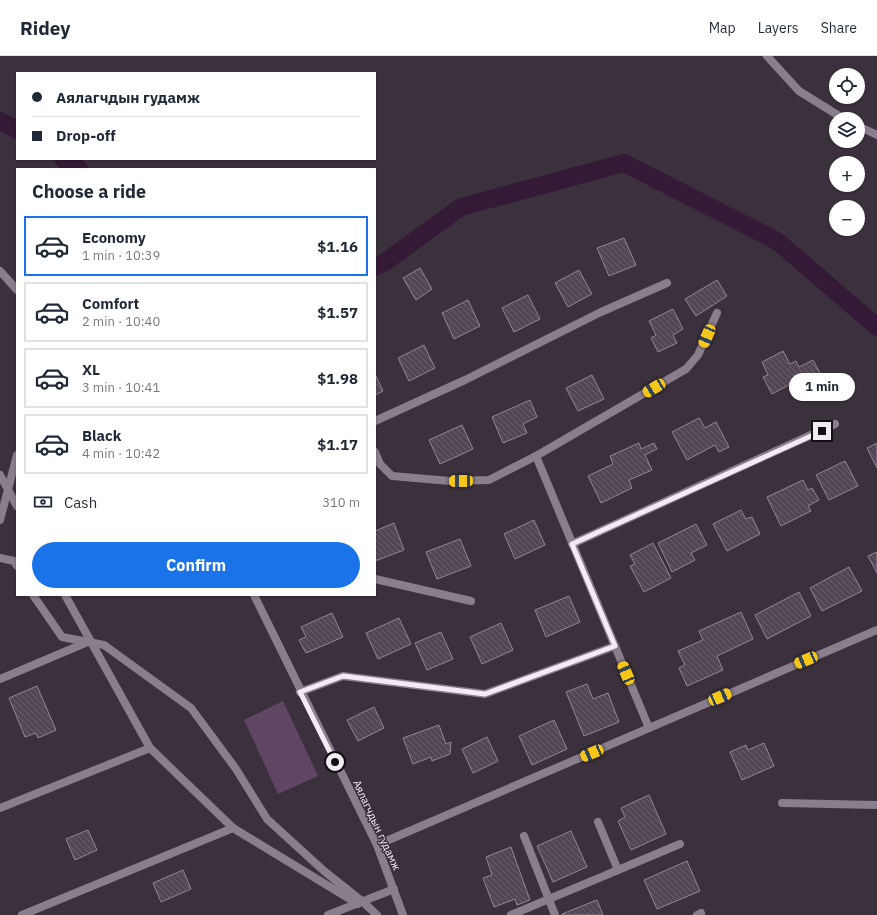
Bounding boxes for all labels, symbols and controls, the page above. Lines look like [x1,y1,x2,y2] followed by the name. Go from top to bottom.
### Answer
[20,16,70,40] text: Ridey
[709,19,736,37] text: Map
[758,19,799,37] text: Layers
[821,19,857,37] text: Share
[829,68,865,236] map controls
[829,68,865,104] button: locate
[56,88,200,107] text: Аялагчдын гудамж
[829,112,865,148] button: layers
[56,126,116,145] text: Drop-off
[829,156,865,192] button: +
[32,180,146,203] text: Choose a ride
[829,200,865,236] button: −
[34,228,70,264] icon: car
[82,228,146,247] text: Economy
[317,237,358,256] text: $1.16
[82,247,160,264] text: 1 min · 10:39
[34,294,70,330] icon: car
[82,294,139,313] text: Comfort
[317,303,358,322] text: $1.57
[82,313,160,330] text: 2 min · 10:40
[697,323,717,349] car
[34,360,70,396] icon: car
[82,360,100,379] text: XL
[317,369,358,388] text: $1.98
[789,373,855,401] callout: 1 min
[641,377,667,399] car
[805,378,839,395] text: 1 min
[82,379,160,396] text: 3 min · 10:41
[813,422,831,440] route end
[34,426,70,462] icon: car
[82,426,122,445] text: Black
[317,435,358,454] text: $1.17
[82,445,160,462] text: 4 min · 10:42
[449,475,473,487] car
[32,491,54,513] icon: cash
[64,493,97,512] text: Cash
[322,494,360,511] text: 310 m
[32,542,360,588] button: Confirm
[793,650,819,670] car
[616,660,636,686] car
[707,687,733,707] car
[579,743,605,763] car
[326,753,344,771] route start
[350,778,404,873] street label: Аялагчдын гудамж

